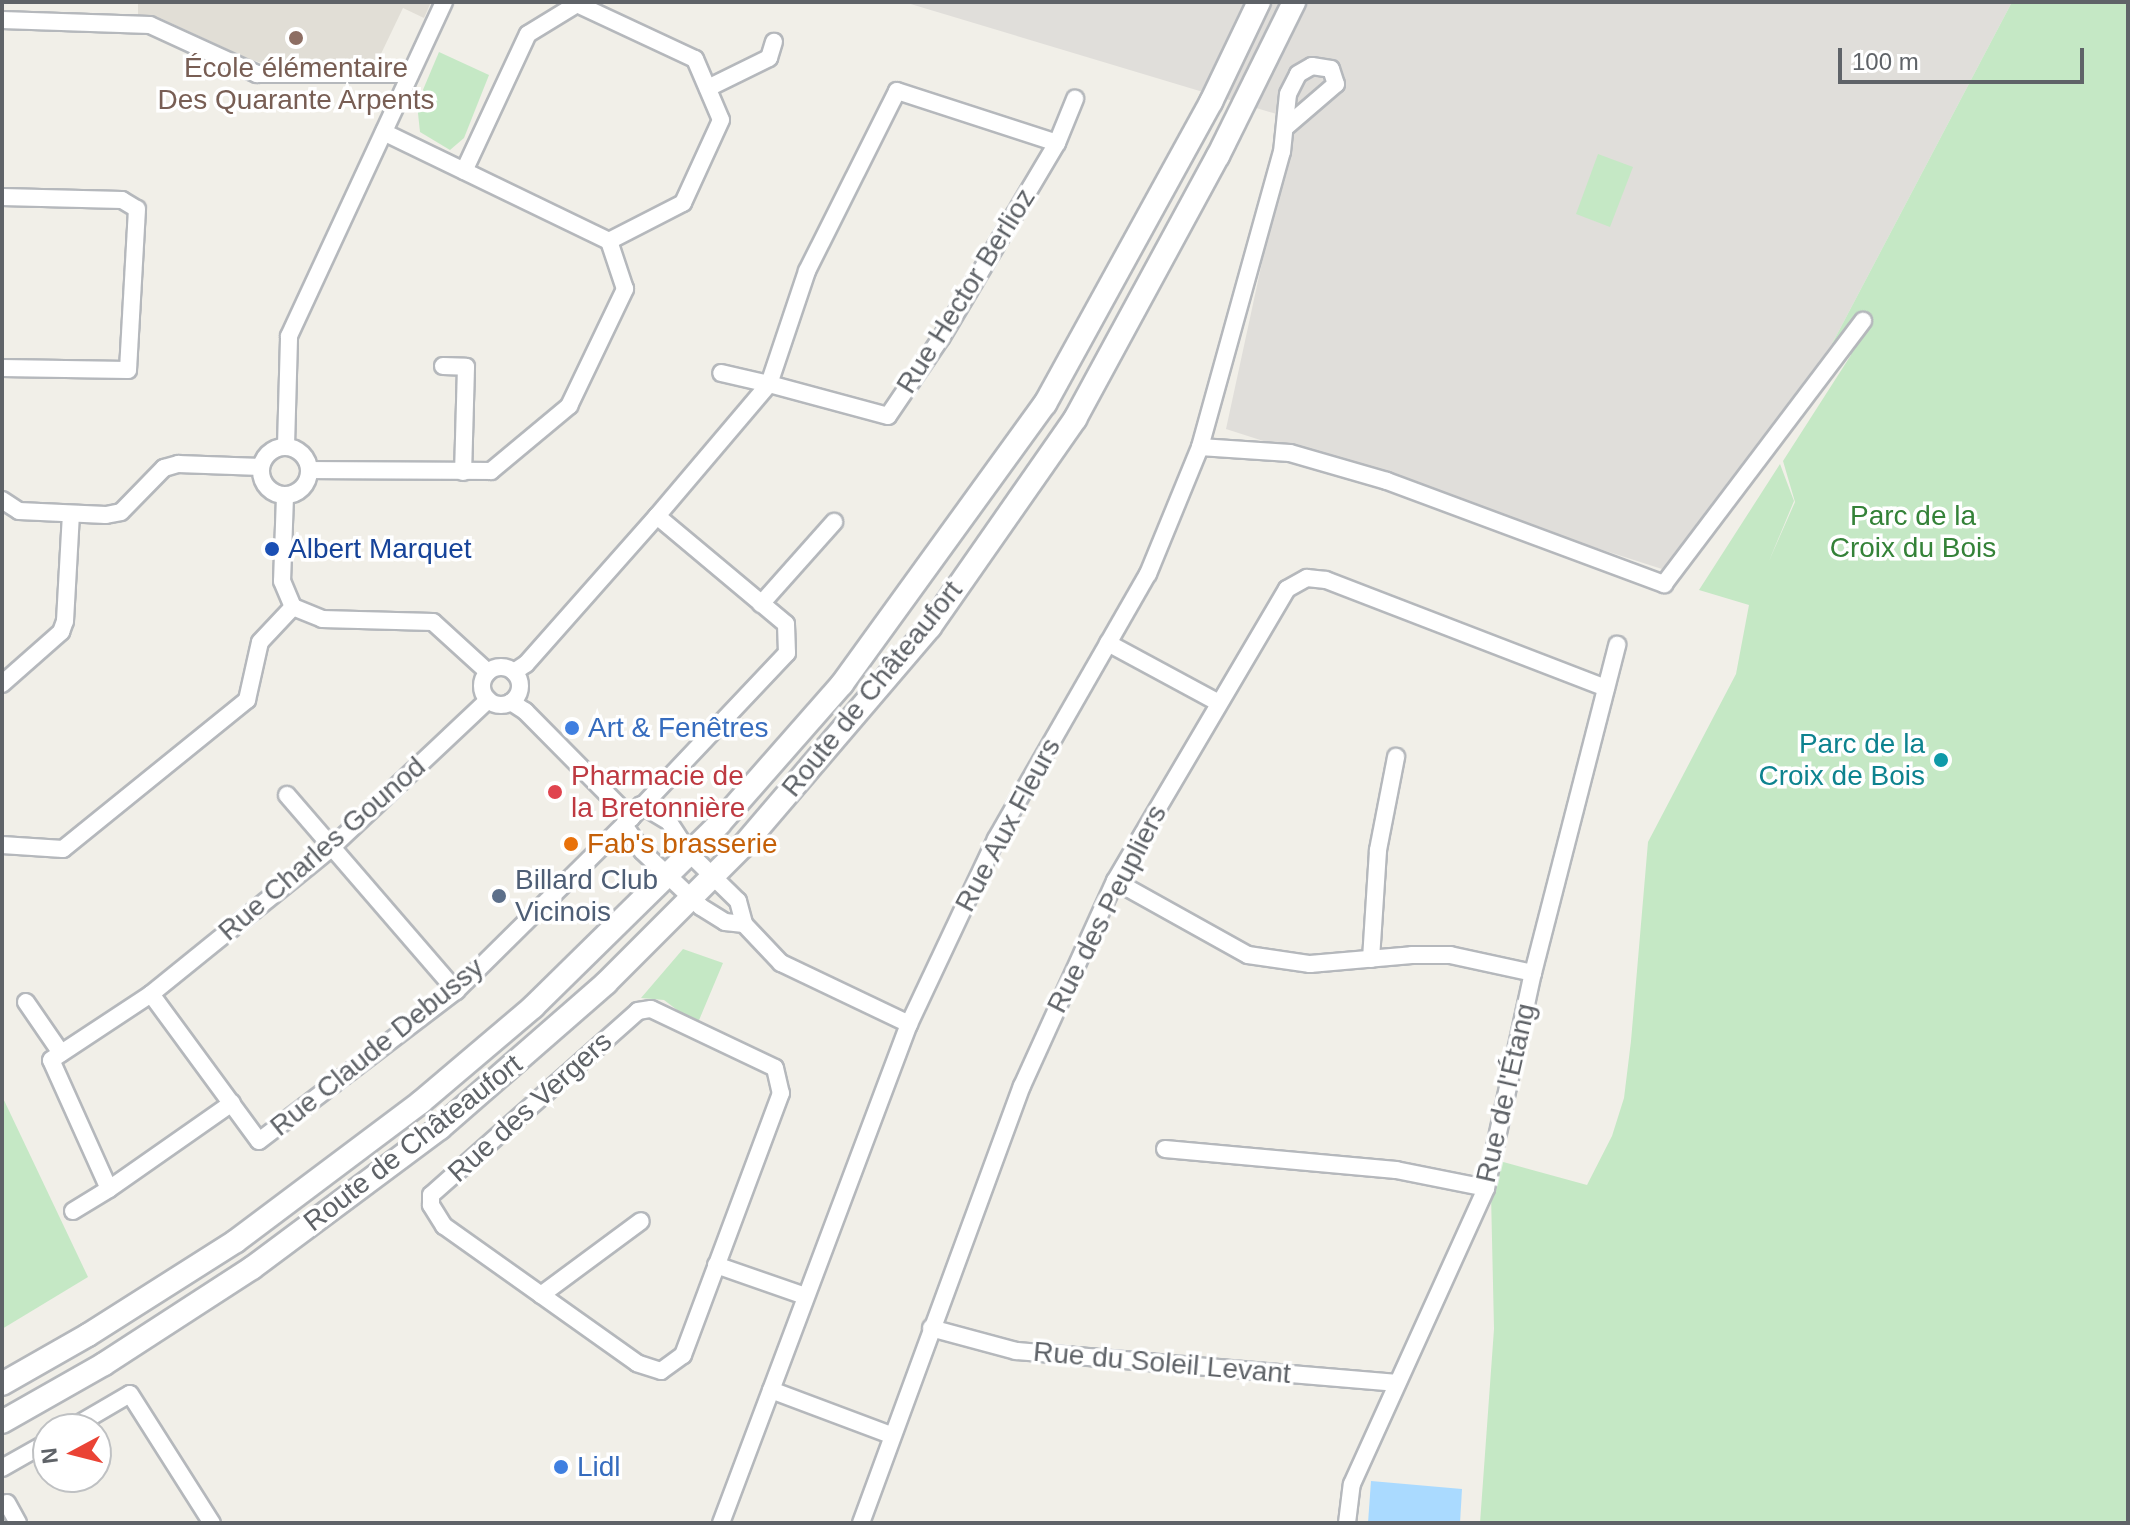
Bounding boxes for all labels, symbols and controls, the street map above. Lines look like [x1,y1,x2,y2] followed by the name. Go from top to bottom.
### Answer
[287,29,305,47] marker: École élémentaire Des Quarante Arpents
[1842,32,2088,82] scale bar
[1852,48,1919,75] text: 100 m
[157,51,435,117] place label: École élémentaire Des Quarante Arpents
[889,182,1043,400] street label: Rue Hector Berlioz
[1830,499,1996,565] park label: Parc de la Croix du Bois
[288,532,472,566] place label: Albert Marquet
[263,540,281,558] marker: Albert Marquet
[775,574,969,804] street label: Route de Châteaufort
[588,711,769,745] place label: Art & Fenêtres
[563,719,581,737] marker: Art & Fenêtres
[1758,727,1925,793] place label: Parc de la Croix de Bois
[948,732,1068,918] street label: Rue Aux Fleurs
[212,750,432,948] street label: Rue Charles Gounod
[1932,751,1950,769] marker: Parc de la Croix de Bois
[571,759,745,825] place label: Pharmacie de la Bretonnière
[546,783,564,801] marker: Pharmacie de la Bretonnière
[1040,799,1174,1019] street label: Rue des Peupliers
[587,827,778,861] place label: Fab's brasserie
[562,835,580,853] marker: Fab's brasserie
[515,863,658,929] place label: Billard Club Vicinois
[490,887,508,905] marker: Billard Club Vicinois
[264,951,490,1143] street label: Rue Claude Debussy
[1469,1000,1543,1186] street label: Rue de l'Étang
[441,1025,619,1189] street label: Rue des Vergers
[297,1047,529,1239] street label: Route de Châteaufort
[1032,1335,1292,1391] street label: Rue du Soleil Levant
[32,1413,112,1493] north arrow
[36,1446,63,1465] text: N
[577,1450,621,1484] place label: Lidl
[552,1458,570,1476] marker: Lidl

